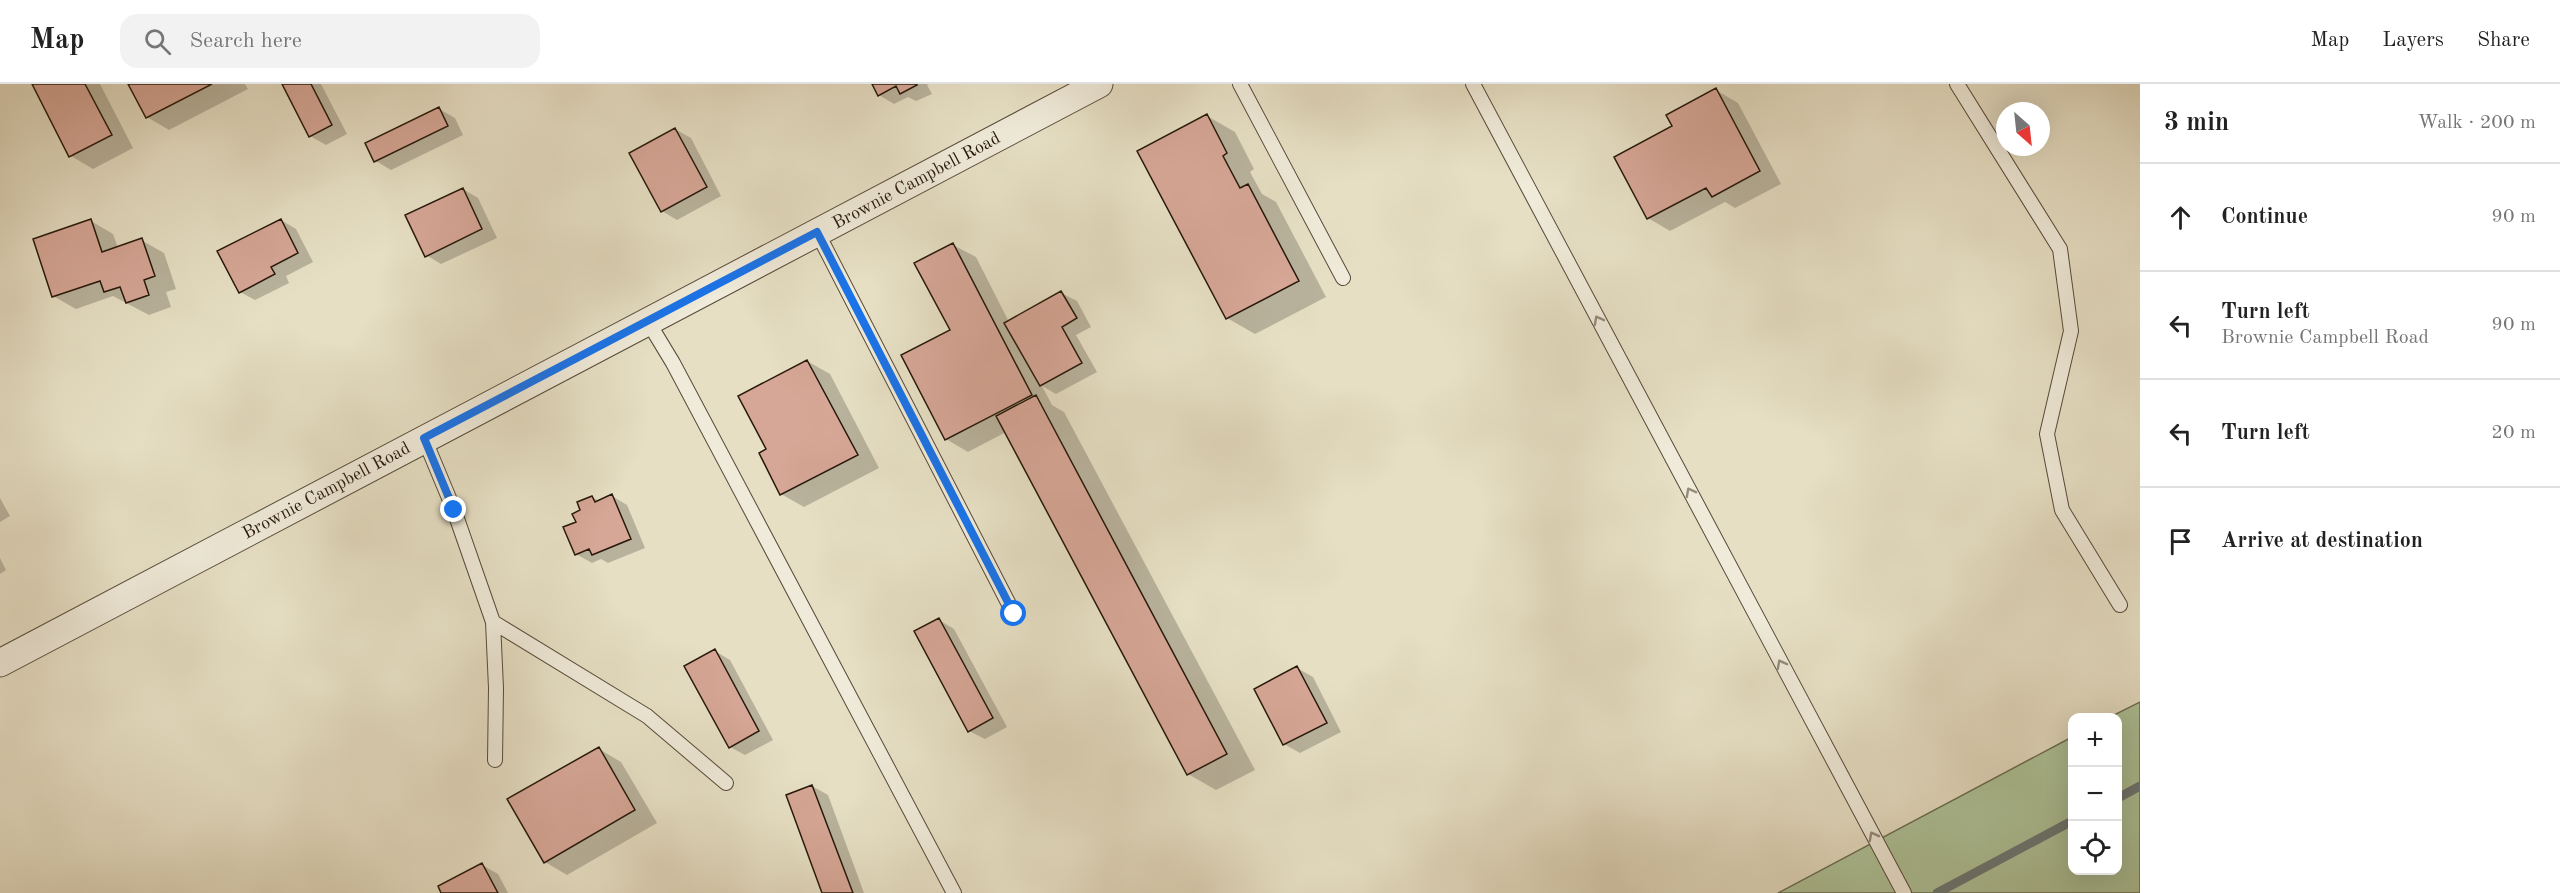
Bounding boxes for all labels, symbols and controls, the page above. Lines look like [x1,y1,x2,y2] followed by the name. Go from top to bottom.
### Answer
[120,14,540,68] search box
[141,25,174,58] icon: search
[30,27,84,55] text: Map
[189,30,302,52] text: Search here
[2310,30,2349,51] text: Map
[2382,30,2444,51] text: Layers
[2477,30,2530,51] text: Share
[1996,102,2050,156] north arrow
[2164,110,2229,136] text: 3 min
[2417,113,2536,133] text: Walk · 200 m
[830,129,1003,233] street label: Brownie Campbell Road
[2164,201,2197,234] icon: ahead
[2221,206,2308,228] text: Continue
[2491,207,2536,227] text: 90 m
[2221,301,2310,323] text: Turn left
[2164,309,2197,342] icon: left
[1594,315,1605,326] one-way arrow
[2491,315,2536,335] text: 90 m
[2221,328,2429,348] text: Brownie Campbell Road
[2164,417,2197,450] icon: left
[2221,422,2310,444] text: Turn left
[2491,423,2536,443] text: 20 m
[240,439,413,543] street label: Brownie Campbell Road
[1686,488,1697,498] one-way arrow
[440,496,466,522] route end
[2164,525,2197,558] icon: arrive
[2221,530,2423,552] text: Arrive at destination
[1000,600,1026,626] route start
[1777,660,1788,670] one-way arrow
[2068,713,2122,875] map controls
[2068,713,2122,767] button: +
[2068,767,2122,821] button: −
[2068,821,2122,875] button: locate
[1869,832,1880,842] one-way arrow

